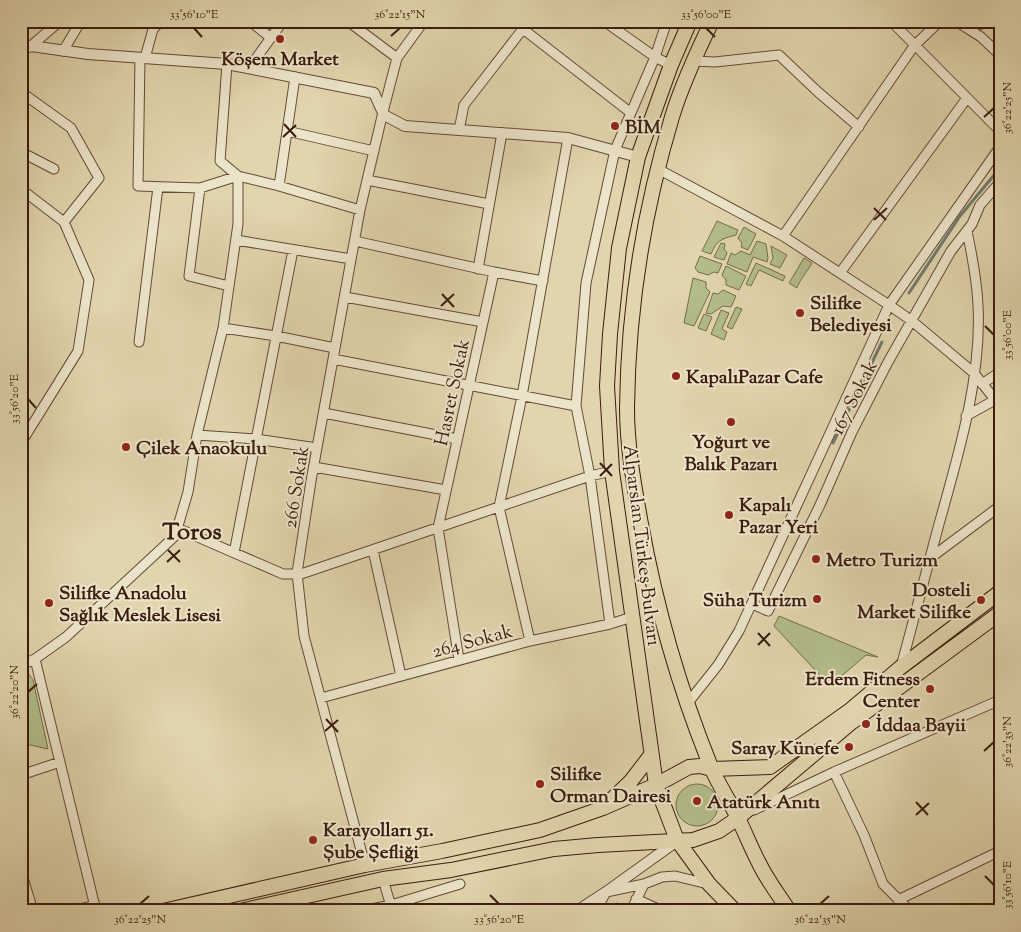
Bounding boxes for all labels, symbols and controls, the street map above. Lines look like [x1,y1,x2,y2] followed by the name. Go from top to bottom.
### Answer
[170,6,219,24] text: 33°56'10"E
[375,6,426,24] text: 36°22'15"N
[681,6,732,24] text: 33°56'00"E
[274,33,286,45] marker: Köşem Market
[221,47,339,74] place label: Köşem Market
[999,81,1017,134] text: 36°22'25"N
[625,115,661,142] place label: BİM
[609,120,621,132] marker: BİM
[810,291,892,340] place label: Silifke Belediyesi
[794,307,806,319] marker: Silifke Belediyesi
[999,309,1017,360] text: 33°56'00"E
[429,336,478,449] street label: Hasret Sokak
[825,356,886,440] street label: 167 Sokak
[686,365,823,392] place label: KapalıPazar Cafe
[670,370,682,382] marker: KapalıPazar Cafe
[6,373,24,424] text: 33°56'20"E
[725,416,737,428] marker: Yoğurt ve Balık Pazarı
[684,430,778,479] place label: Yoğurt ve Balık Pazarı
[136,436,267,463] place label: Çilek Anaokulu
[120,441,132,453] marker: Çilek Anaokulu
[615,443,666,647] street label: Alparslan Türkeş Bulvarı
[278,444,317,530] street label: 266 Sokak
[739,493,819,542] place label: Kapalı Pazar Yeri
[723,509,735,521] marker: Kapalı Pazar Yeri
[162,516,222,550] district label: Toros
[826,548,938,575] place label: Metro Turizm
[810,553,822,565] marker: Metro Turizm
[857,578,972,627] place label: Dosteli Market Silifke
[59,581,222,630] place label: Silifke Anadolu Sağlık Meslek Lisesi
[703,588,807,615] place label: Süha Turizm
[811,593,823,605] marker: Süha Turizm
[975,594,987,606] marker: Dosteli Market Silifke
[43,597,55,609] marker: Silifke Anadolu Sağlık Meslek Lisesi
[429,619,517,666] street label: 264 Sokak
[6,665,24,719] text: 36°22'20"N
[805,667,921,716] place label: Erdem Fitness Center
[924,683,936,695] marker: Erdem Fitness Center
[876,713,966,740] place label: İddaa Bayii
[999,716,1017,768] text: 36°22'35"N
[860,718,872,730] marker: İddaa Bayii
[731,736,839,763] place label: Saray Künefe
[843,741,855,753] marker: Saray Künefe
[550,762,672,811] place label: Silifke Orman Dairesi
[534,778,546,790] marker: Silifke Orman Dairesi
[707,790,821,817] place label: Atatürk Anıtı
[691,795,703,807] marker: Atatürk Anıtı
[323,818,434,867] place label: Karayolları 51. Şube Şefliği
[307,834,319,846] marker: Karayolları 51. Şube Şefliği
[999,860,1017,909] text: 33°56'10"E
[114,911,167,929] text: 36°22'25"N
[474,911,525,929] text: 33°56'20"E
[794,911,846,929] text: 36°22'35"N

